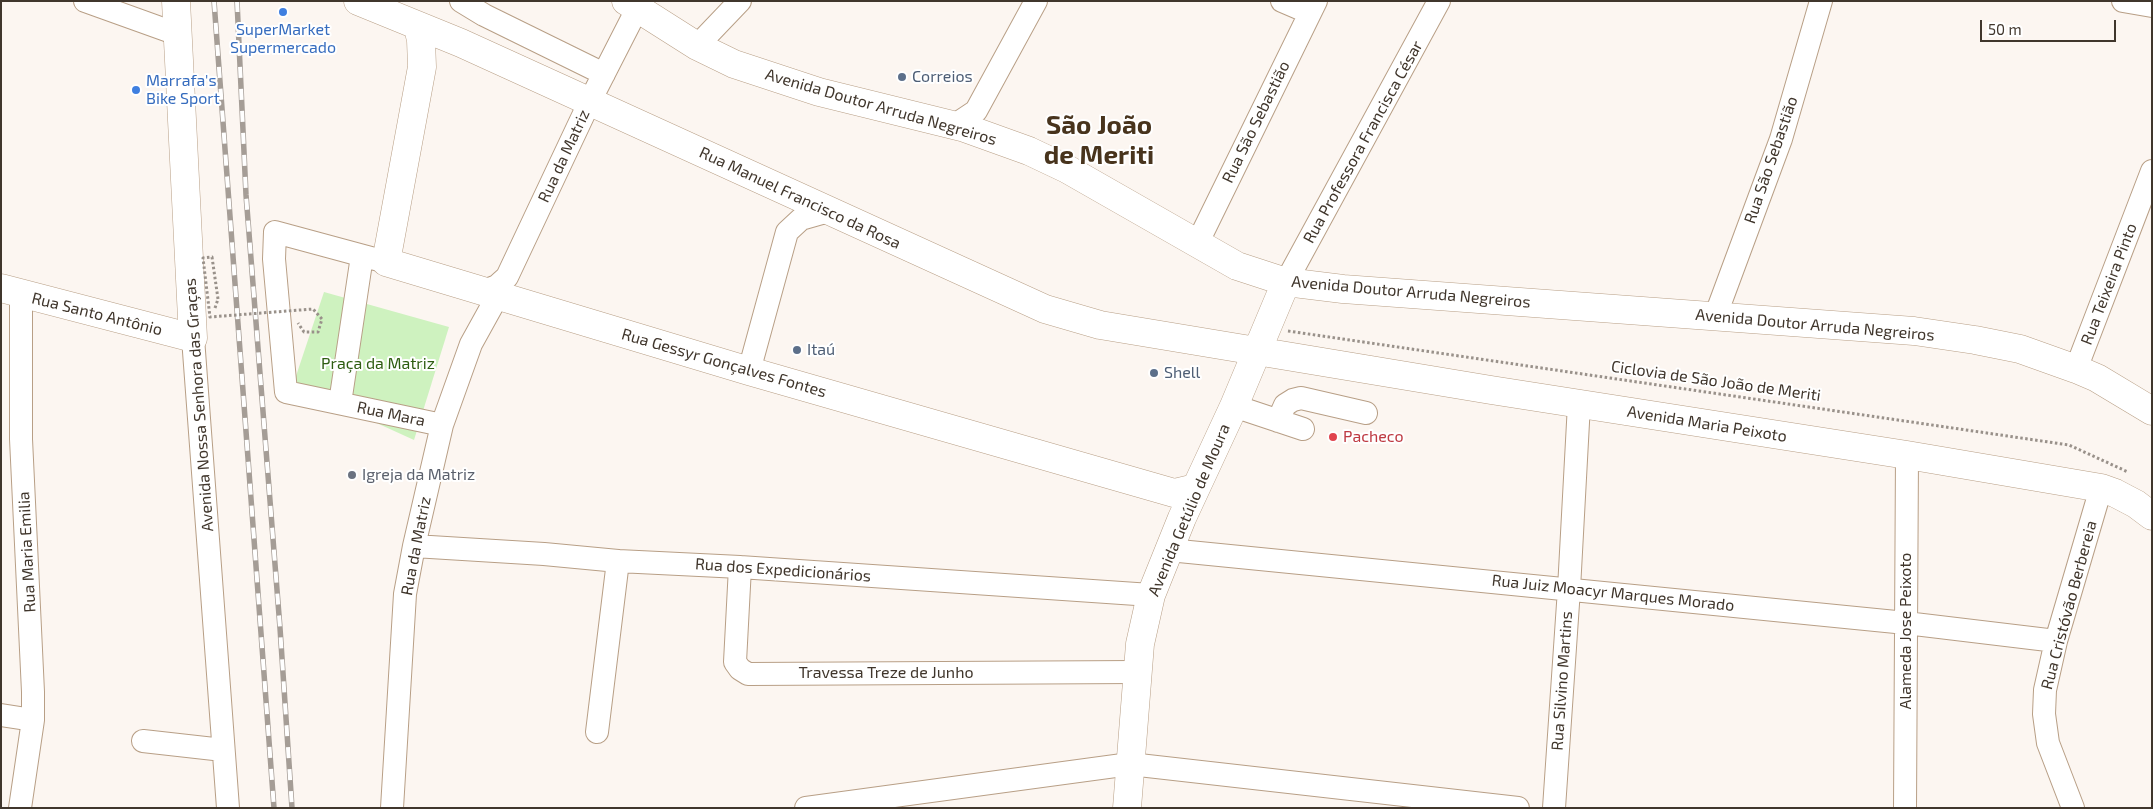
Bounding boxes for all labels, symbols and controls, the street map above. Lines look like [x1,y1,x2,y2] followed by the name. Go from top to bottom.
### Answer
[277,6,289,18] marker: SuperMarket Supermercado
[1983,10,2119,42] scale bar
[230,20,336,58] place label: SuperMarket Supermercado
[1988,20,2022,38] text: 50 m
[1299,37,1427,247] street label: Rua Professora Francisca César
[1218,58,1294,186] street label: Rua São Sebastião
[763,65,999,149] street label: Avenida Doutor Arruda Negreiros
[912,67,973,87] place label: Correios
[146,71,220,109] place label: Marrafa's Bike Sport
[896,71,908,83] marker: Correios
[130,84,142,96] marker: Marrafa's Bike Sport
[1740,94,1802,226] street label: Rua São Sebastião
[534,106,594,206] street label: Rua da Matriz
[1044,109,1154,170] district label: São João de Meriti
[696,143,904,253] street label: Rua Manuel Francisco da Rosa
[2077,220,2141,348] street label: Rua Teixeira Pinto
[1291,272,1531,312] street label: Avenida Doutor Arruda Negreiros
[181,278,217,532] street label: Avenida Nossa Senhora das Graças
[30,288,164,340] street label: Rua Santo Antônio
[1695,305,1935,345] street label: Avenida Doutor Arruda Negreiros
[619,325,829,401] street label: Rua Gessyr Gonçalves Fontes
[807,340,835,360] place label: Itaú
[791,344,803,356] marker: Itaú
[321,354,435,374] park label: Praça da Matriz
[1610,357,1822,405] street label: Ciclovia de São João de Meriti
[1164,363,1200,383] place label: Shell
[1148,367,1160,379] marker: Shell
[355,397,427,431] street label: Rua Mara
[1626,402,1788,446] street label: Avenida Maria Peixoto
[1144,421,1234,599] street label: Avenida Getúlio de Moura
[1343,427,1404,447] place label: Pacheco
[1327,431,1339,443] marker: Pacheco
[362,465,475,485] place label: Igreja da Matriz
[346,469,358,481] marker: Igreja da Matriz
[14,491,40,613] street label: Rua Maria Emilia
[397,495,435,597] street label: Rua da Matriz
[2037,518,2101,692] street label: Rua Cristóvão Berbereia
[1896,553,1916,709] street label: Alameda Jose Peixoto
[694,554,872,586] street label: Rua dos Expedicionários
[1491,571,1735,615] street label: Rua Juiz Moacyr Marques Morado
[1548,611,1576,751] street label: Rua Silvino Martins
[798,663,974,683] street label: Travessa Treze de Junho

